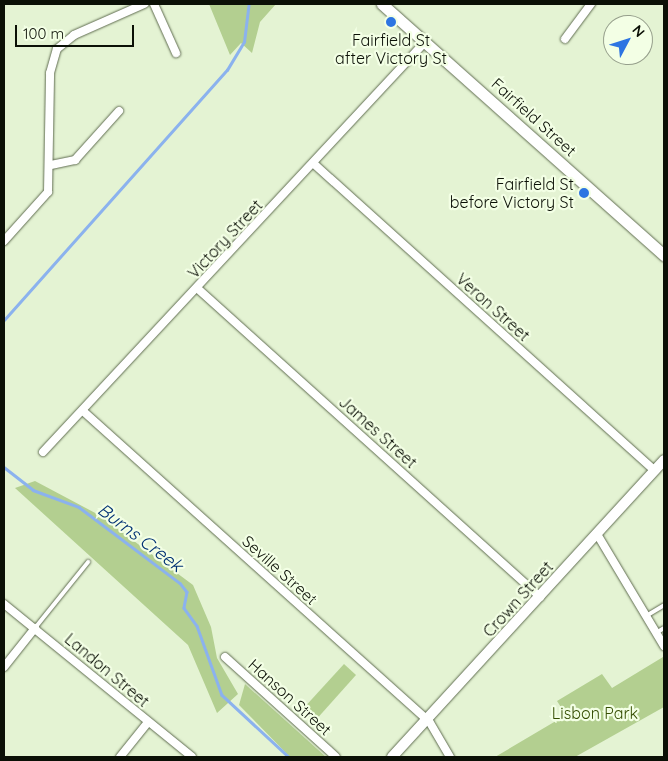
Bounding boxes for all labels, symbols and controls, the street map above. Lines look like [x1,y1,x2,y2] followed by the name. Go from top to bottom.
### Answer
[18,15,136,47] scale bar
[603,15,653,65] north arrow
[385,16,397,28] marker: Fairfield St after Victory St
[629,21,649,41] text: N
[23,24,64,43] text: 100 m
[335,30,447,68] place label: Fairfield St after Victory St
[488,74,580,160] street label: Fairfield Street
[450,174,574,212] place label: Fairfield St before Victory St
[578,187,590,199] marker: Fairfield St before Victory St
[184,196,266,282] street label: Victory Street
[452,269,534,345] street label: Veron Street
[335,392,421,472] street label: James Street
[93,499,187,577] water label: Burns Creek
[239,531,321,609] street label: Seville Street
[479,557,557,641] street label: Crown Street
[61,629,153,711] street label: Landon Street
[245,655,335,739] street label: Hanson Street
[552,703,638,723] park label: Lisbon Park

